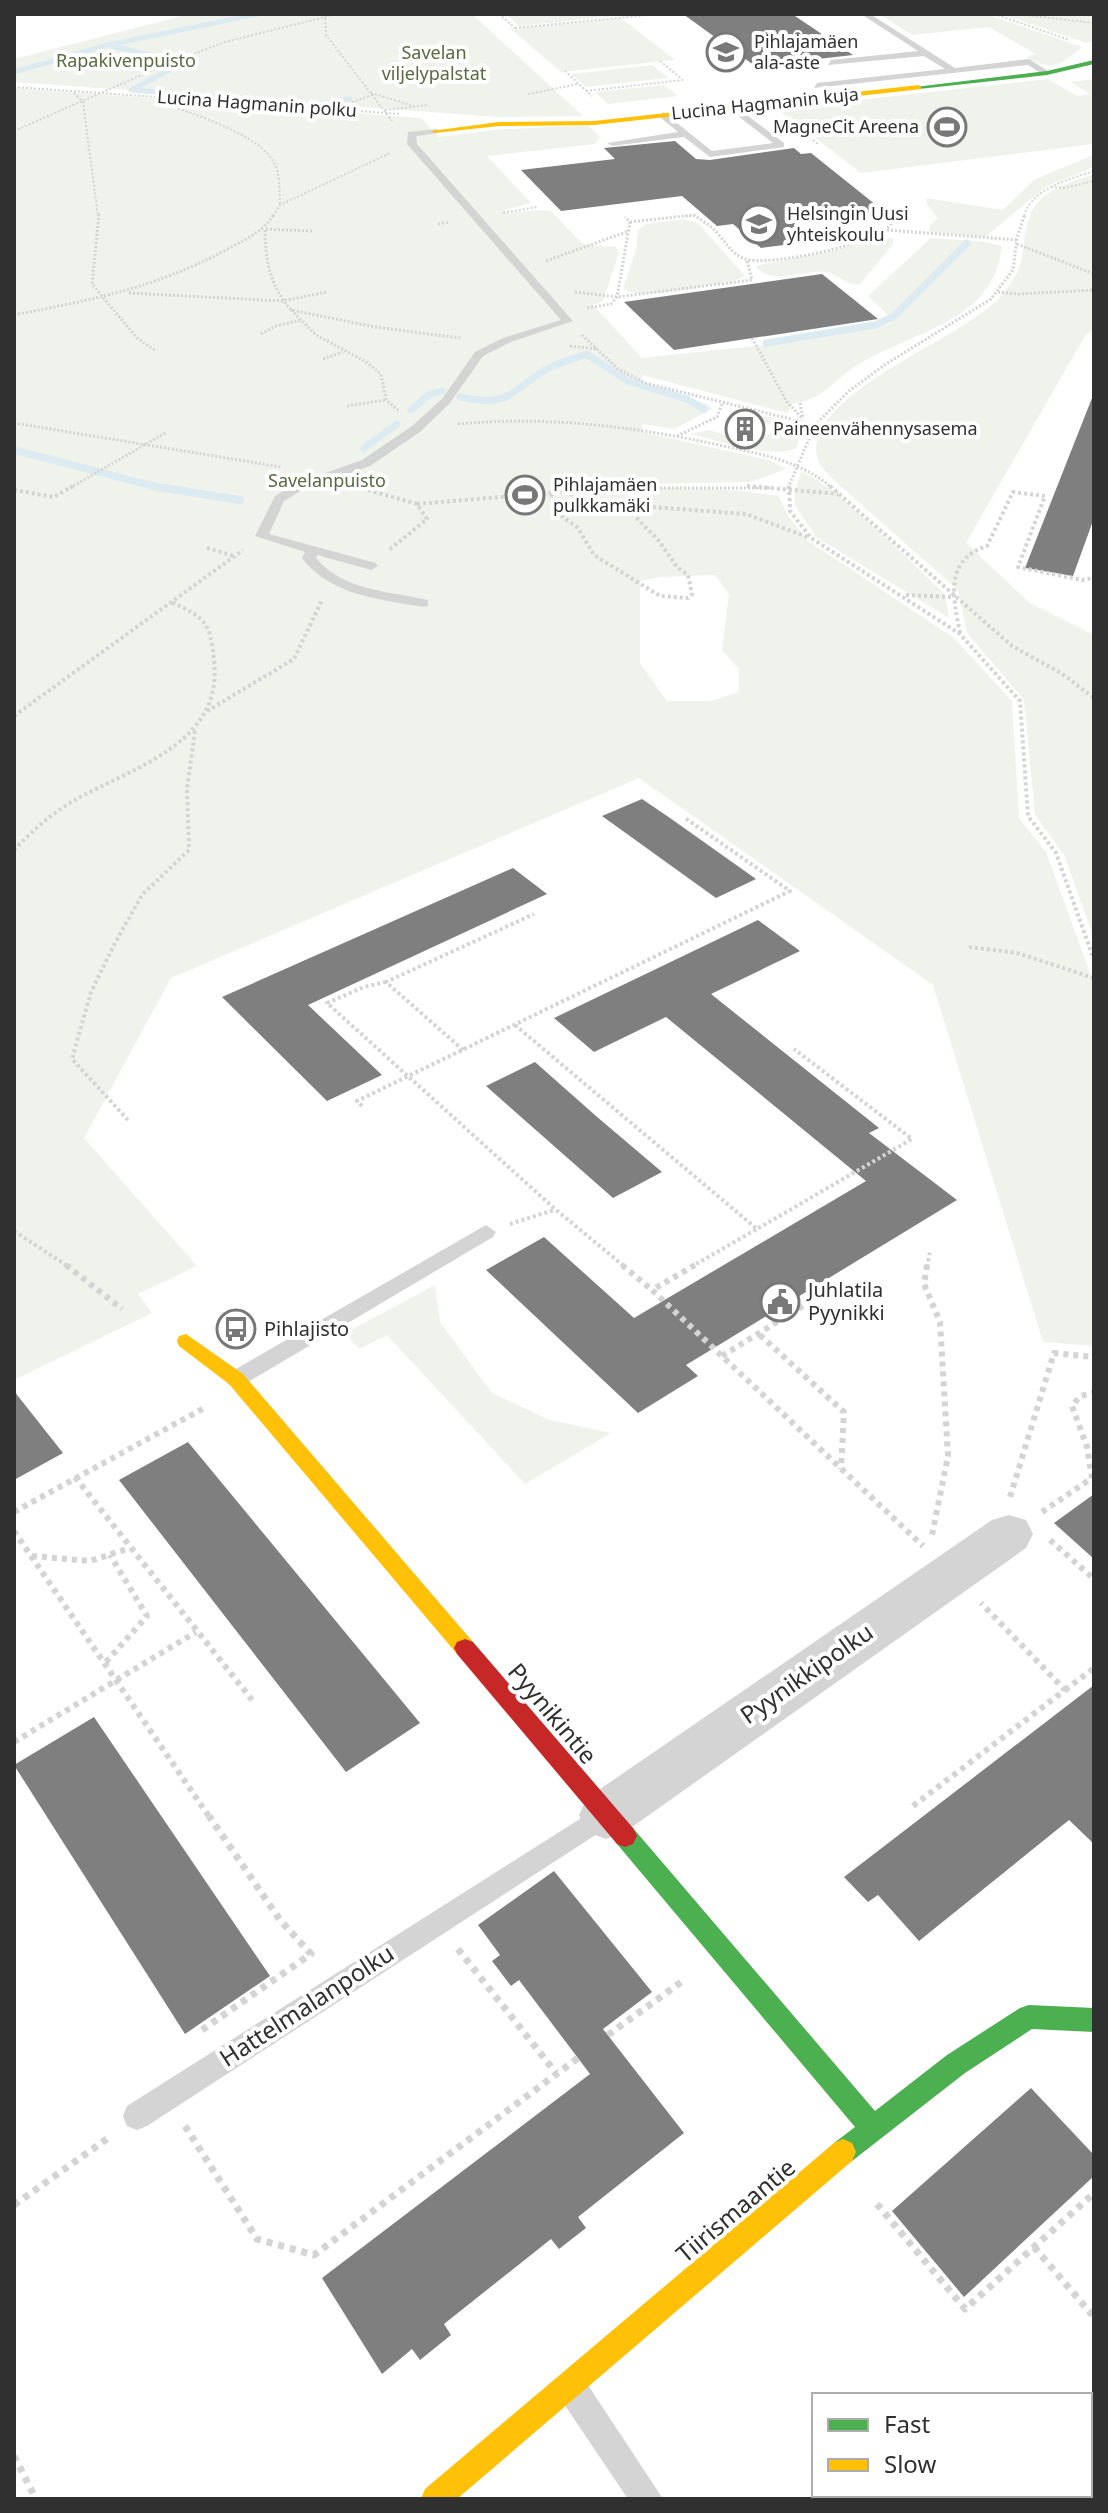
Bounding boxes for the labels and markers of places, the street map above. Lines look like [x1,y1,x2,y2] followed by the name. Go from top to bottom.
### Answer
[754,29,858,74] place label: Pihlajamäen ala-aste
[705,31,747,73] school or university icon: Pihlajamäen ala-aste
[926,106,968,148] sports icon: MagneCit Areena
[773,114,919,138] place label: MagneCit Areena
[787,201,909,246] place label: Helsingin Uusi yhteiskoulu
[738,203,780,245] school or university icon: Helsingin Uusi yhteiskoulu
[724,408,766,450] building icon: Paineenvähennysasema
[773,416,978,440] place label: Paineenvähennysasema
[553,472,657,517] place label: Pihlajamäen pulkkamäki
[504,474,546,516] sports icon: Pihlajamäen pulkkamäki
[806,1276,885,1326] place label: Juhlatila Pyynikki
[759,1281,801,1323] public building icon: Juhlatila Pyynikki
[215,1308,257,1350] bus stop icon: Pihlajisto
[264,1315,349,1342] place label: Pihlajisto

